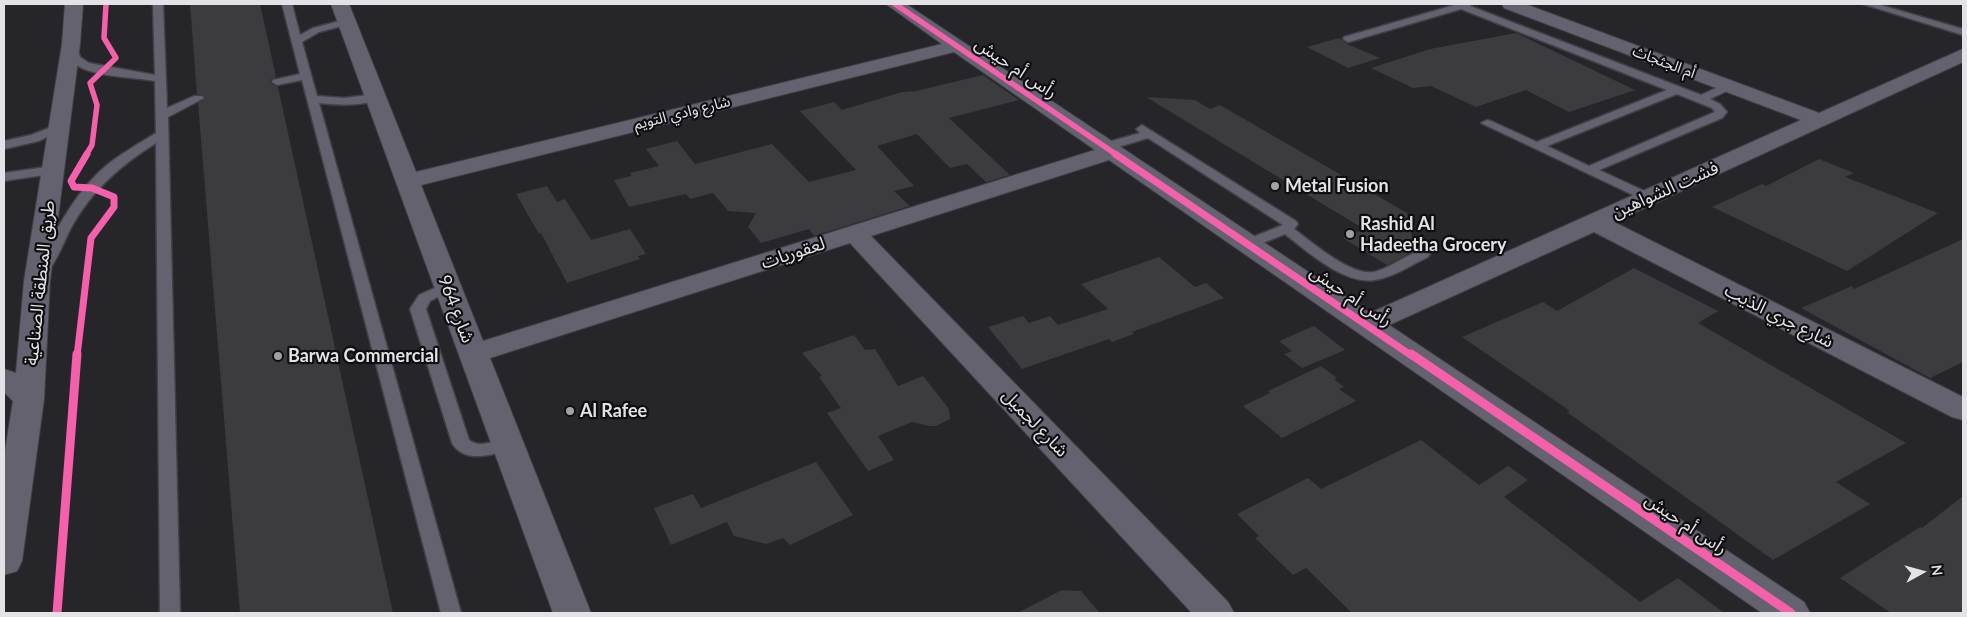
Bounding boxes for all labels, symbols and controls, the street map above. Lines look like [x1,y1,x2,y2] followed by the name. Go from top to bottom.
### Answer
[971,33,1061,103] street label: رأس أم حيش
[1630,42,1698,82] street label: أم الجثجاث
[632,92,732,134] street label: شارع وادي التويم
[1608,157,1722,223] street label: فشت الشواهين
[1285,175,1389,197] place label: Metal Fusion
[1269,180,1281,192] marker: Metal Fusion
[21,199,59,367] street label: طريق المنطقة الصناعية
[1360,213,1507,255] place label: Rashid Al Hadeetha Grocery
[1344,228,1356,240] marker: Rashid Al Hadeetha Grocery
[758,233,828,273] street label: لعقوريات
[1306,261,1396,331] street label: رأس أم حيش
[433,272,479,346] street label: شارع 964
[1721,279,1837,353] street label: شارع جري الذيب
[288,345,439,367] place label: Barwa Commercial
[272,350,284,362] marker: Barwa Commercial
[997,385,1073,461] street label: شارع لجميل
[580,400,647,422] place label: Al Rafee
[564,405,576,417] marker: Al Rafee
[1641,489,1731,559] street label: رأس أم حيش
[1897,547,1947,597] north arrow
[1928,564,1946,576] text: N

